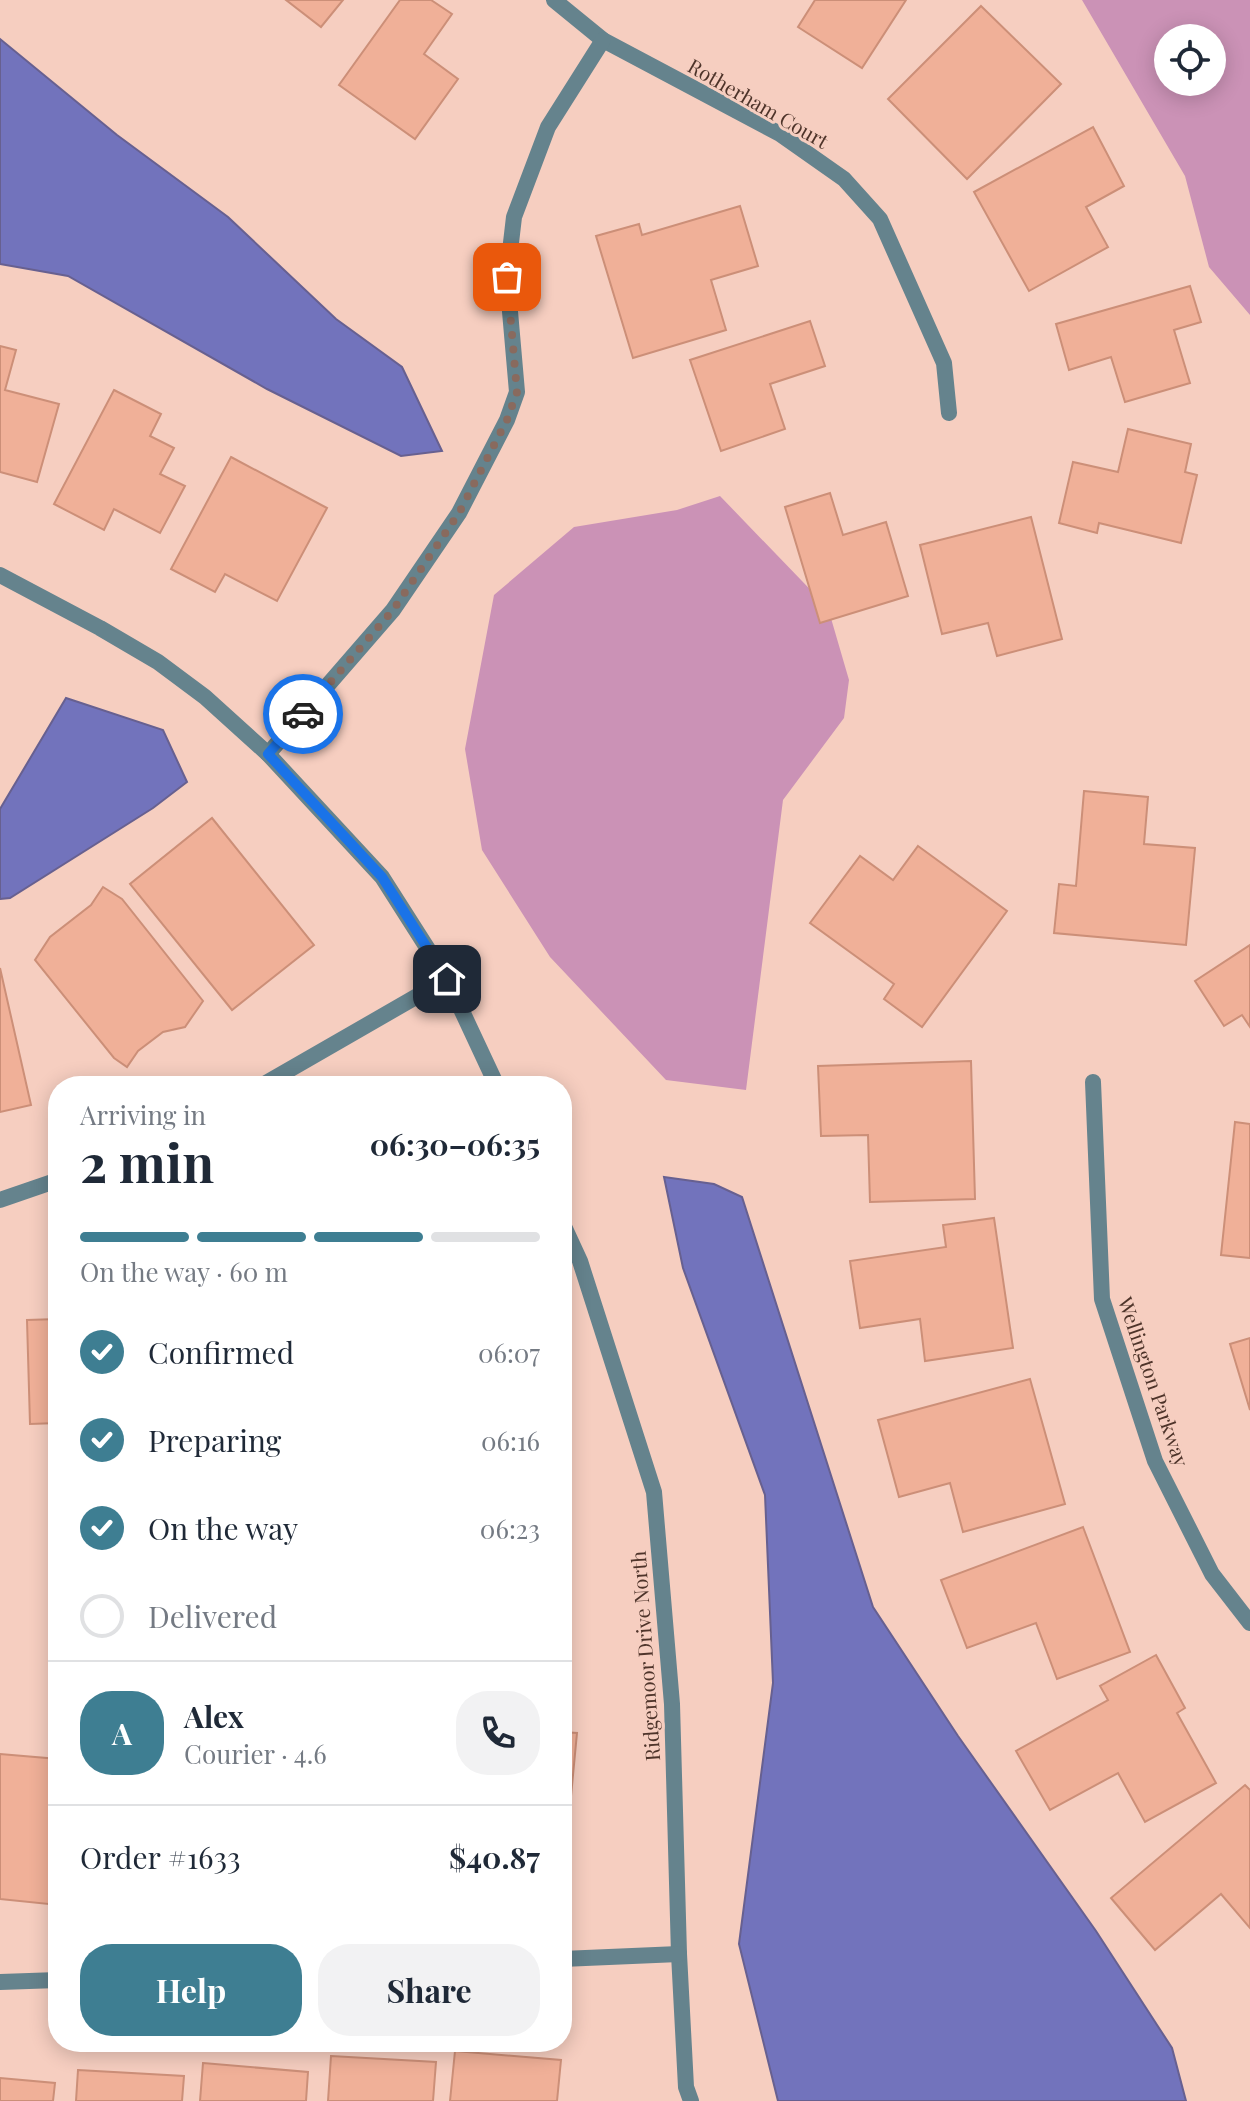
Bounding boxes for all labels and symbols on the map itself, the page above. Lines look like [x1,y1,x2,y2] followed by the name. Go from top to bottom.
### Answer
[684,51,835,154] street label: Rotherham Court
[473,243,541,311] pin
[263,674,343,754] courier
[413,945,481,1013] pin
[1112,1292,1196,1470] street label: Wellington Parkway
[624,1550,665,1762] street label: Ridgemoor Drive North

